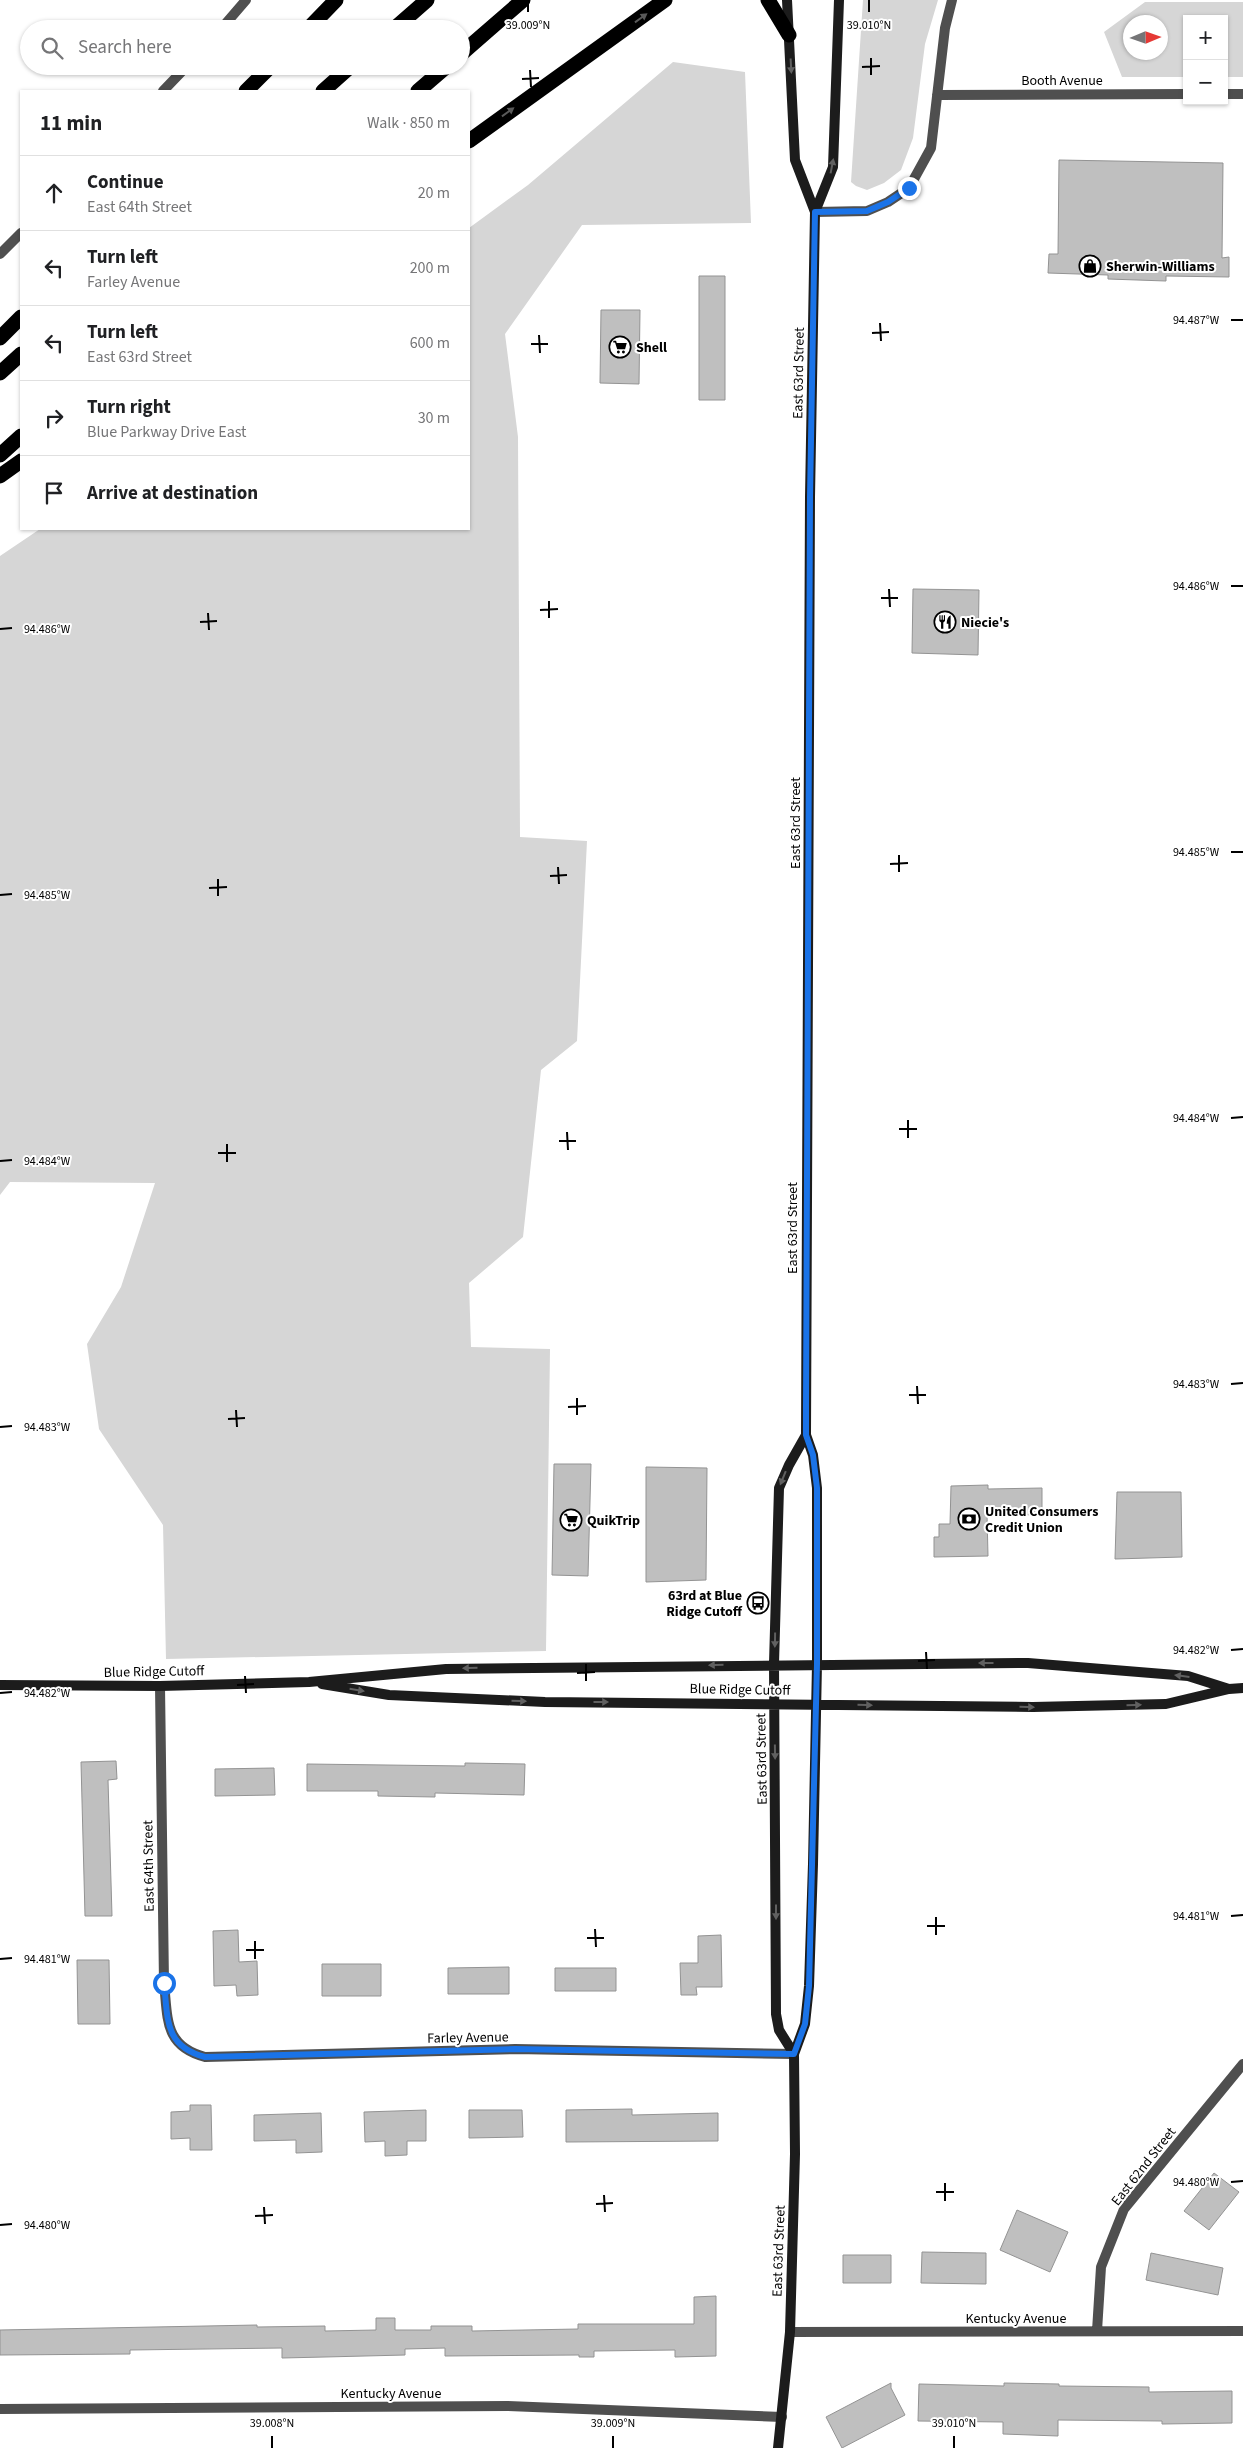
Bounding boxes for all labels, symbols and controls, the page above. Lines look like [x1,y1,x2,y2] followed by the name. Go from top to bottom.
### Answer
[634,13,647,23] one-way arrow
[1123,15,1168,60] north arrow
[1183,15,1228,105] map controls
[1183,15,1228,60] button: +
[506,17,550,34] text: 39.009°N
[847,17,891,34] text: 39.010°N
[20,20,470,75] search box
[38,34,66,62] icon: search
[78,34,172,61] text: Search here
[787,58,795,74] one-way arrow
[1183,60,1228,105] button: −
[1021,71,1103,91] street label: Booth Avenue
[502,107,515,117] one-way arrow
[40,108,102,138] text: 11 min
[367,112,450,134] text: Walk · 850 m
[828,158,836,174] one-way arrow
[87,169,164,196] text: Continue
[898,177,921,200] route end
[40,179,68,207] icon: ahead
[418,182,450,204] text: 20 m
[87,196,192,218] text: East 64th Street
[87,244,158,271] text: Turn left
[40,254,68,282] icon: left
[1078,254,1102,278] shop icon: Sherwin-Williams
[410,257,450,279] text: 200 m
[1106,257,1215,277] place label: Sherwin-Williams
[87,271,180,293] text: Farley Avenue
[1173,312,1220,329] text: 94.487°W
[87,319,158,346] text: Turn left
[788,327,810,419] street label: East 63rd Street
[40,329,68,357] icon: left
[410,332,450,354] text: 600 m
[608,335,632,359] supermarket icon: Shell
[636,338,667,358] place label: Shell
[87,346,192,368] text: East 63rd Street
[87,394,171,421] text: Turn right
[40,404,68,432] icon: right
[418,407,450,429] text: 30 m
[87,421,246,443] text: Blue Parkway Drive East
[40,479,68,507] icon: arrive
[87,480,258,507] text: Arrive at destination
[1173,578,1220,595] text: 94.486°W
[933,610,957,634] restaurant icon: Niecie's
[961,613,1009,633] place label: Niecie's
[24,621,71,638] text: 94.486°W
[786,777,806,869] street label: East 63rd Street
[1173,844,1220,861] text: 94.485°W
[24,887,71,904] text: 94.485°W
[1173,1110,1220,1127] text: 94.484°W
[24,1153,71,1170] text: 94.484°W
[783,1182,803,1274] street label: East 63rd Street
[1173,1376,1220,1393] text: 94.483°W
[24,1419,71,1436] text: 94.483°W
[779,1471,787,1486] one-way arrow
[985,1502,1098,1538] place label: United Consumers Credit Union
[957,1507,981,1531] bank icon: United Consumers Credit Union
[559,1508,583,1532] supermarket icon: QuikTrip
[587,1511,640,1531] place label: QuikTrip
[666,1586,743,1622] place label: 63rd at Blue Ridge Cutoff
[746,1591,770,1615] bus stop icon: 63rd at Blue Ridge Cutoff
[770,1632,778,1648] one-way arrow
[1173,1642,1220,1659] text: 94.482°W
[977,1659,993,1667] one-way arrow
[104,1661,205,1683] street label: Blue Ridge Cutoff
[708,1661,724,1669] one-way arrow
[462,1664,478,1672] one-way arrow
[1174,1671,1190,1679] one-way arrow
[690,1679,791,1701] street label: Blue Ridge Cutoff
[24,1685,71,1702] text: 94.482°W
[349,1686,365,1694] one-way arrow
[511,1697,527,1705] one-way arrow
[593,1698,609,1706] one-way arrow
[857,1701,873,1709] one-way arrow
[1127,1701,1143,1709] one-way arrow
[1019,1703,1035,1711] one-way arrow
[751,1713,773,1805] street label: East 63rd Street
[771,1744,779,1760] one-way arrow
[138,1820,160,1912] street label: East 64th Street
[772,1905,780,1921] one-way arrow
[1173,1908,1220,1925] text: 94.481°W
[24,1951,71,1968] text: 94.481°W
[153,1972,176,1995] route start
[427,2027,509,2049] street label: Farley Avenue
[1107,2123,1181,2210] street label: East 62nd Street
[1173,2174,1220,2191] text: 94.480°W
[767,2205,791,2297] street label: East 63rd Street
[24,2217,71,2234] text: 94.480°W
[966,2309,1066,2329] street label: Kentucky Avenue
[341,2384,441,2404] street label: Kentucky Avenue
[250,2415,294,2432] text: 39.008°N
[591,2415,635,2432] text: 39.009°N
[932,2415,976,2432] text: 39.010°N

